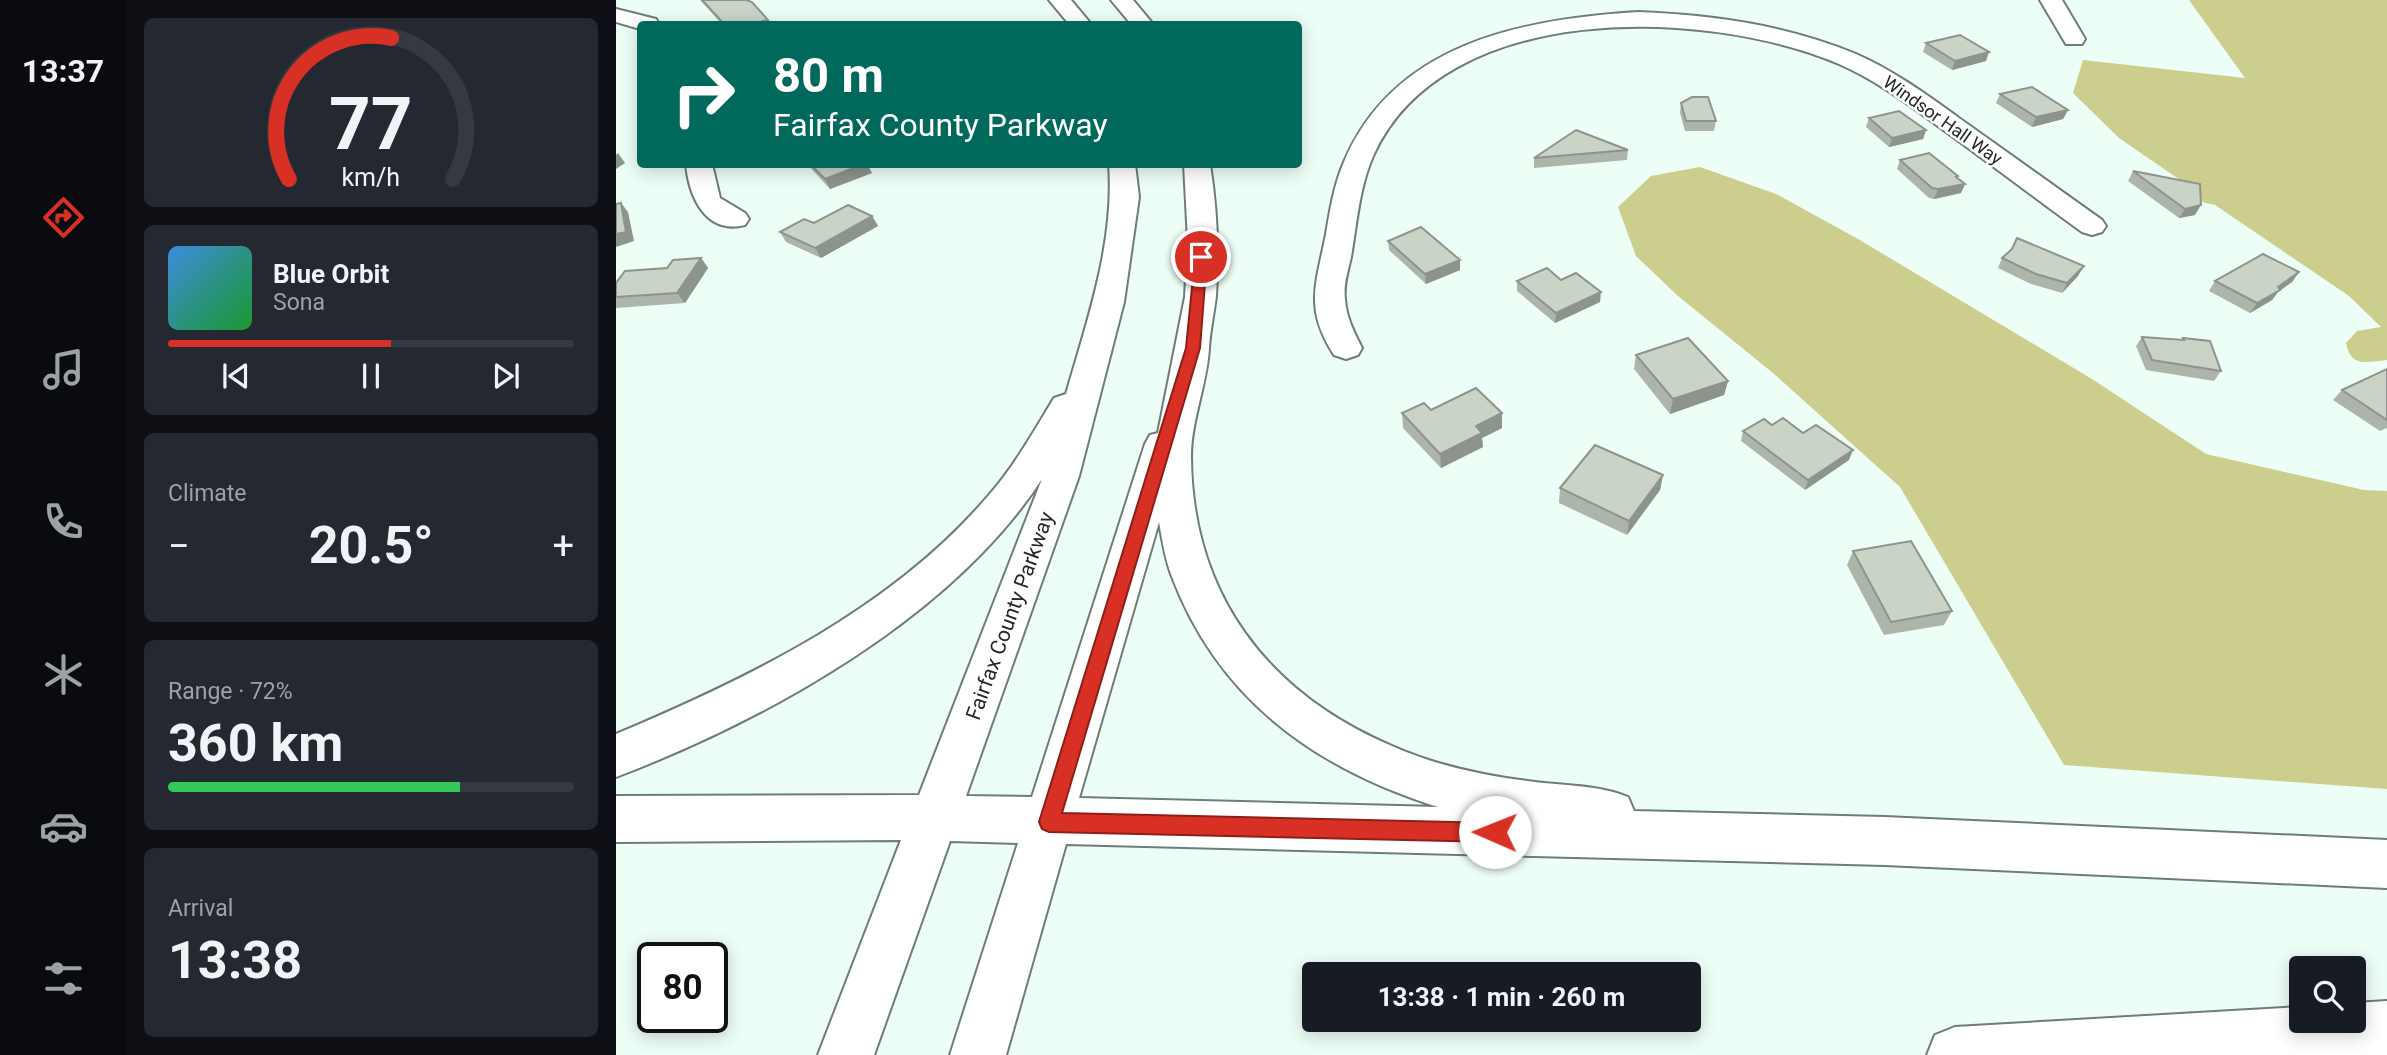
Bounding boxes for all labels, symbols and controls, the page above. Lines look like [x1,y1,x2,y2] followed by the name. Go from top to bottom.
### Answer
[773,47,884,104] text: 80 m
[658,49,749,140] icon: right
[22,52,104,90] text: 13:37
[1880,71,2007,169] street label: Windsor Hall Way
[329,81,413,167] text: 77
[773,106,1108,144] text: Fairfax County Parkway
[342,163,400,192] text: km/h
[39,193,88,242] icon: directions
[1171,227,1231,287] pin
[1182,238,1220,276] icon: arrive
[273,259,389,289] text: Blue Orbit
[273,289,325,316] text: Sona
[39,345,88,394] icon: music
[217,357,255,395] icon: previous
[352,357,390,395] icon: pause
[487,357,525,395] icon: next
[168,480,247,507] text: Climate
[39,497,88,546] icon: phone
[961,509,1059,723] street label: Fairfax County Parkway
[309,515,434,576] text: 20.5°
[168,524,190,568] text: −
[552,524,574,568] text: +
[39,650,88,699] icon: climate
[168,678,293,705] text: Range · 72%
[168,713,343,774] text: 360 km
[1458,795,1532,869] position arrow
[39,802,88,851] icon: car
[168,895,233,922] text: Arrival
[168,930,302,991] text: 13:38
[637,942,728,1033] speed limit sign: 80
[39,954,88,1003] icon: filters
[2289,956,2366,1033] map controls
[2289,956,2366,1033] button: search
[1378,982,1625,1012] text: 13:38 · 1 min · 260 m

